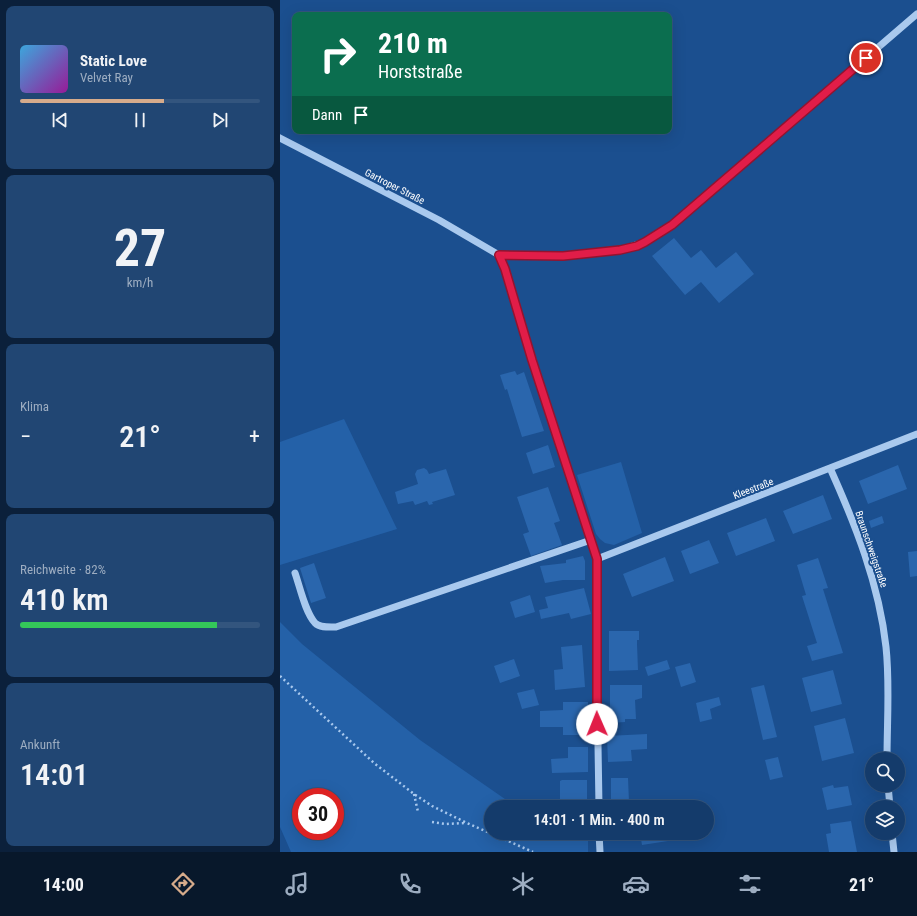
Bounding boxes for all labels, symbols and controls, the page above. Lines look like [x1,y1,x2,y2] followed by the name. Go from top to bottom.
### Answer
[378,27,448,60] text: 210 m
[312,28,364,80] icon: right
[849,41,883,75] pin
[855,47,877,69] icon: arrive
[80,52,147,70] text: Static Love
[378,61,462,82] text: Horststraße
[80,70,133,85] text: Velvet Ray
[350,104,372,126] icon: arrive
[312,106,342,124] text: Dann
[49,109,71,131] icon: previous
[129,109,151,131] icon: pause
[209,109,231,131] icon: next
[363,167,427,206] street label: Gartroper Straße
[114,218,166,279] text: 27
[127,275,153,290] text: km/h
[20,399,49,414] text: Klima
[119,419,161,454] text: 21°
[20,424,31,449] text: −
[249,424,260,449] text: +
[732,476,775,501] street label: Kleestraße
[853,509,890,589] street label: Braunschweigstraße
[20,562,106,577] text: Reichweite · 82%
[20,582,109,617] text: 410 km
[576,703,618,745] position arrow
[20,737,60,752] text: Ankunft
[865,752,905,840] map controls
[865,752,905,792] button: search
[20,757,88,792] text: 14:01
[292,788,344,840] speed limit sign: 30
[865,800,905,840] button: layers
[533,811,665,829] text: 14:01 · 1 Min. · 400 m
[169,870,197,898] icon: directions
[283,870,311,898] icon: music
[396,870,424,898] icon: phone
[509,870,537,898] icon: climate
[622,870,650,898] icon: car
[736,870,764,898] icon: filters
[43,874,84,895] text: 14:00
[849,874,874,895] text: 21°

